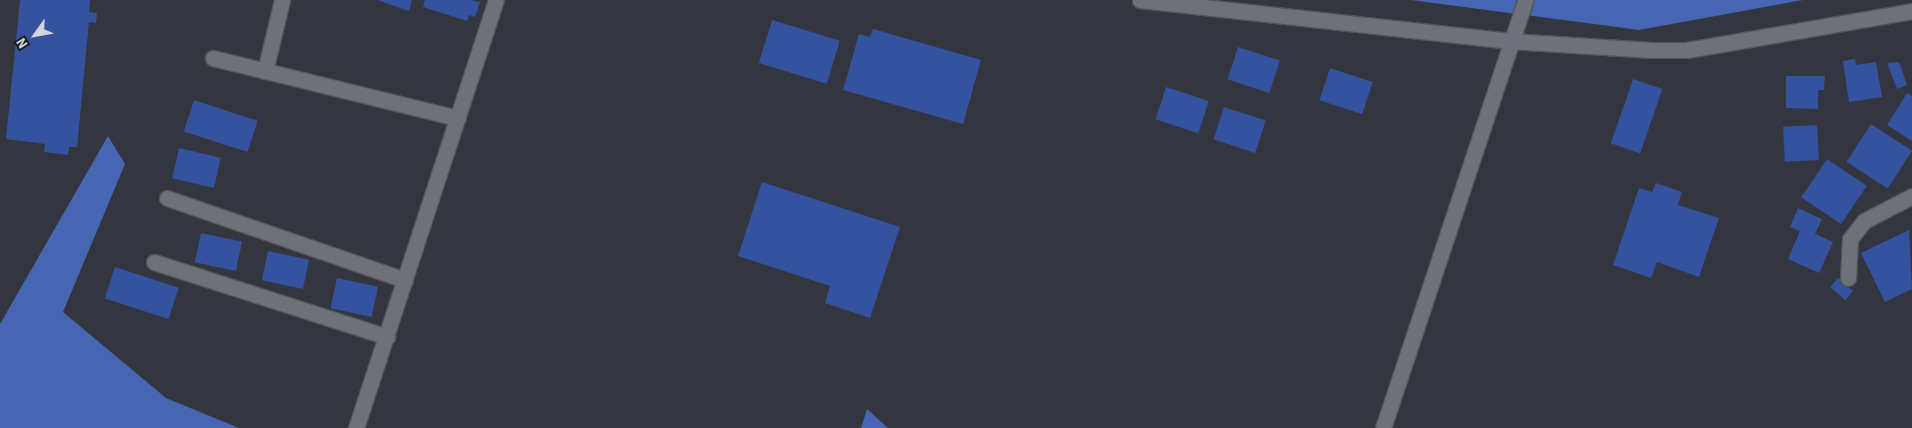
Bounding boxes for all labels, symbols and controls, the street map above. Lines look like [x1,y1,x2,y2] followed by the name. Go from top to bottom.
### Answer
[10,10,60,60] north arrow
[11,34,33,52] text: N

